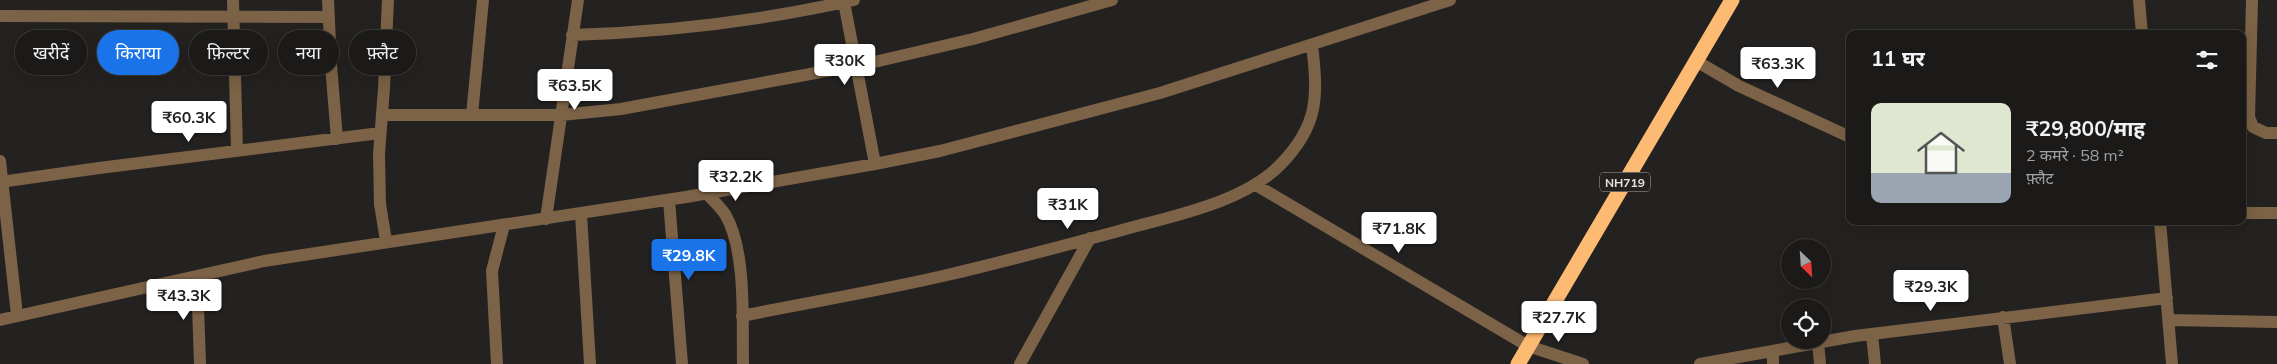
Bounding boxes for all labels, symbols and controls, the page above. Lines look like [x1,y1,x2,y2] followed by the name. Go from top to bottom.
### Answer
[15,30,87,75] chip: खरीदें
[97,30,179,75] chip: किराया
[189,30,268,75] chip: फ़िल्टर
[278,30,339,75] chip: नया
[349,30,416,75] chip: फ़्लैट
[815,44,875,86] pin: ₹30K
[1871,45,1925,71] text: 11 घर
[1737,46,1819,89] pin: ₹63.3K
[2193,46,2221,74] icon: filters
[825,50,865,70] text: ₹30K
[1751,53,1805,73] text: ₹63.3K
[534,68,616,111] pin: ₹63.5K
[548,75,602,95] text: ₹63.5K
[148,100,230,143] pin: ₹60.3K
[162,107,216,127] text: ₹60.3K
[2026,115,2145,141] text: ₹29,800/माह
[1911,123,1971,183] icon: home
[2026,145,2124,165] text: 2 कमरे · 58 m²
[695,160,777,202] pin: ₹32.2K
[709,166,763,186] text: ₹32.2K
[2026,168,2054,188] text: फ़्लैट
[1600,172,1650,192] road number: NH719
[1038,188,1098,230] pin: ₹31K
[1048,194,1088,214] text: ₹31K
[1358,212,1440,254] pin: ₹71.8K
[1372,218,1426,238] text: ₹71.8K
[648,238,730,281] pin: ₹29.8K
[1781,239,1831,289] north arrow
[1781,239,1831,349] map controls
[662,245,716,265] text: ₹29.8K
[1890,270,1972,312] pin: ₹29.3K
[1904,276,1958,296] text: ₹29.3K
[143,278,225,321] pin: ₹43.3K
[157,285,211,305] text: ₹43.3K
[1781,299,1831,349] button: locate
[1518,300,1600,343] pin: ₹27.7K
[1532,307,1586,327] text: ₹27.7K

